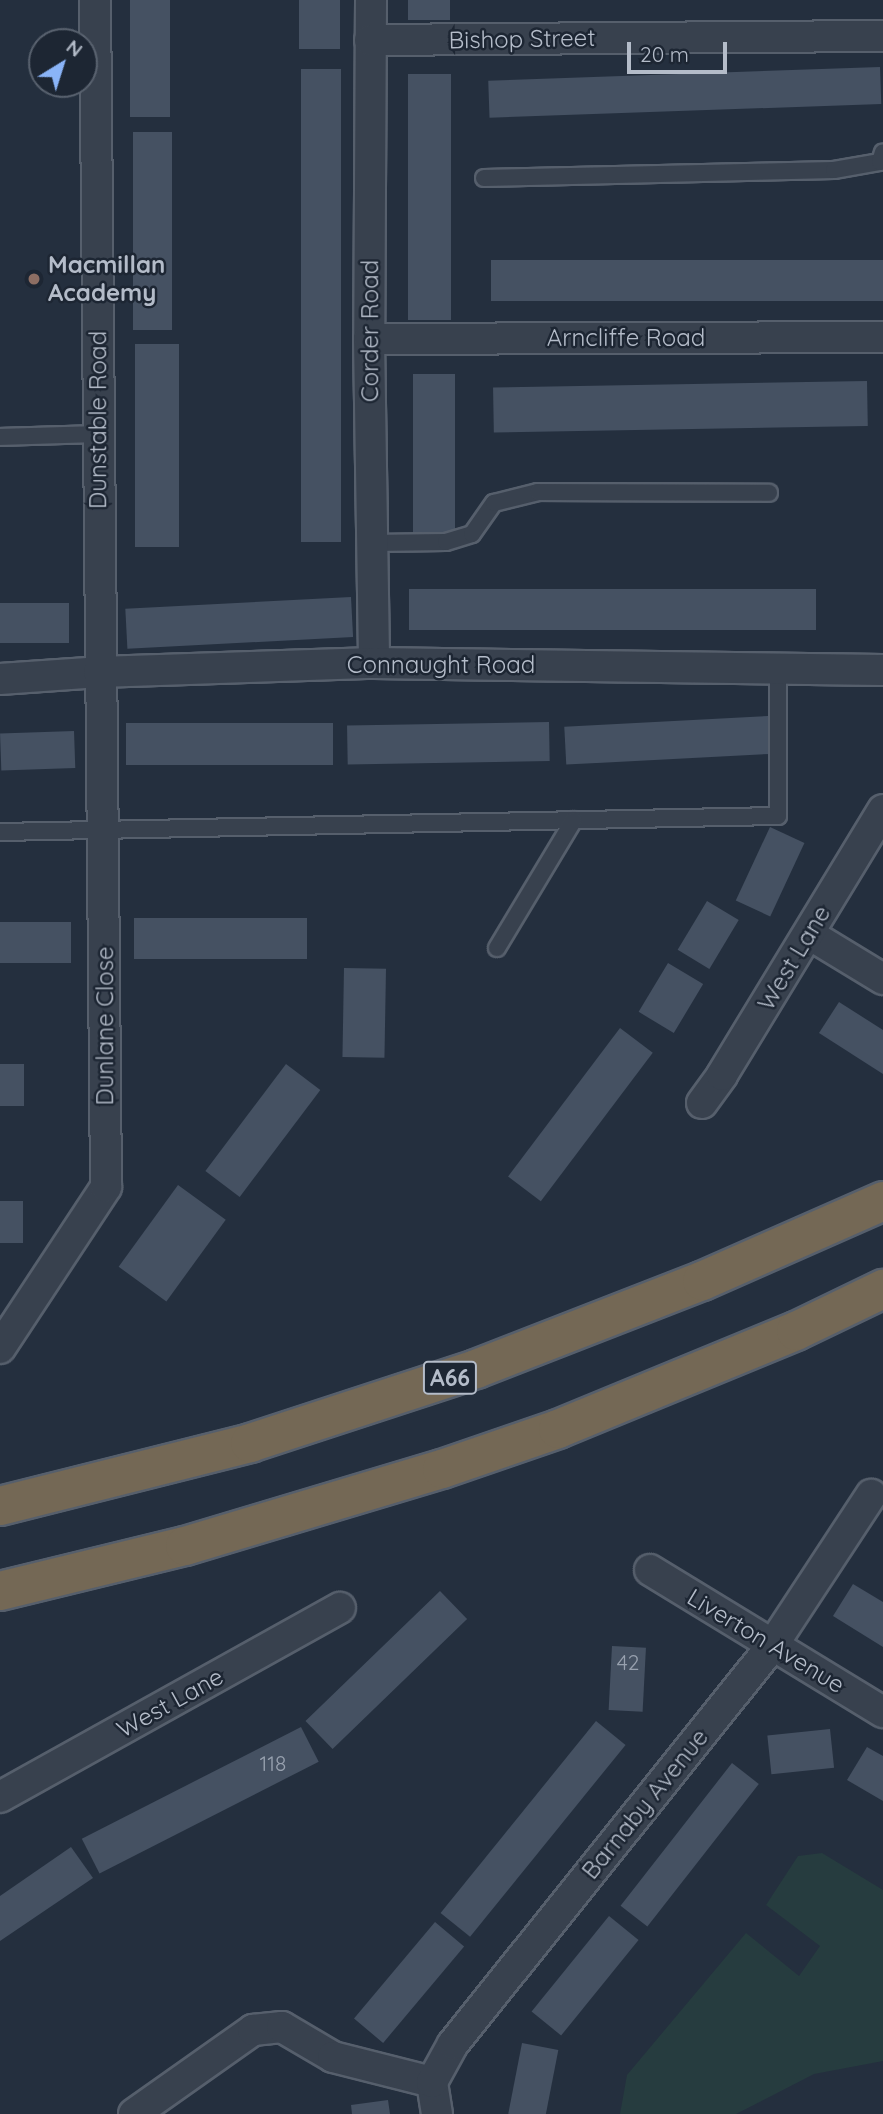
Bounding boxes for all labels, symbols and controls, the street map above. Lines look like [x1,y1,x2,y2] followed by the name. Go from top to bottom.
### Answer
[448,23,596,55] street label: Bishop Street
[28,28,98,98] north arrow
[631,28,731,72] scale bar
[62,34,88,62] text: N
[640,41,689,67] text: 20 m
[48,251,165,307] place label: Macmillan Academy
[356,260,384,402] street label: Corder Road
[26,271,42,287] marker: Macmillan Academy
[547,324,705,352] street label: Arncliffe Road
[84,331,112,509] street label: Dunstable Road
[347,651,535,679] street label: Connaught Road
[752,900,836,1016] street label: West Lane
[91,946,119,1106] street label: Dunlane Close
[422,1358,478,1398] road number: A66
[682,1583,850,1699] street label: Liverton Avenue
[617,1649,639,1675] house number: 42
[112,1662,228,1744] street label: West Lane
[576,1723,714,1885] street label: Barnaby Avenue
[260,1750,286,1776] house number: 118

